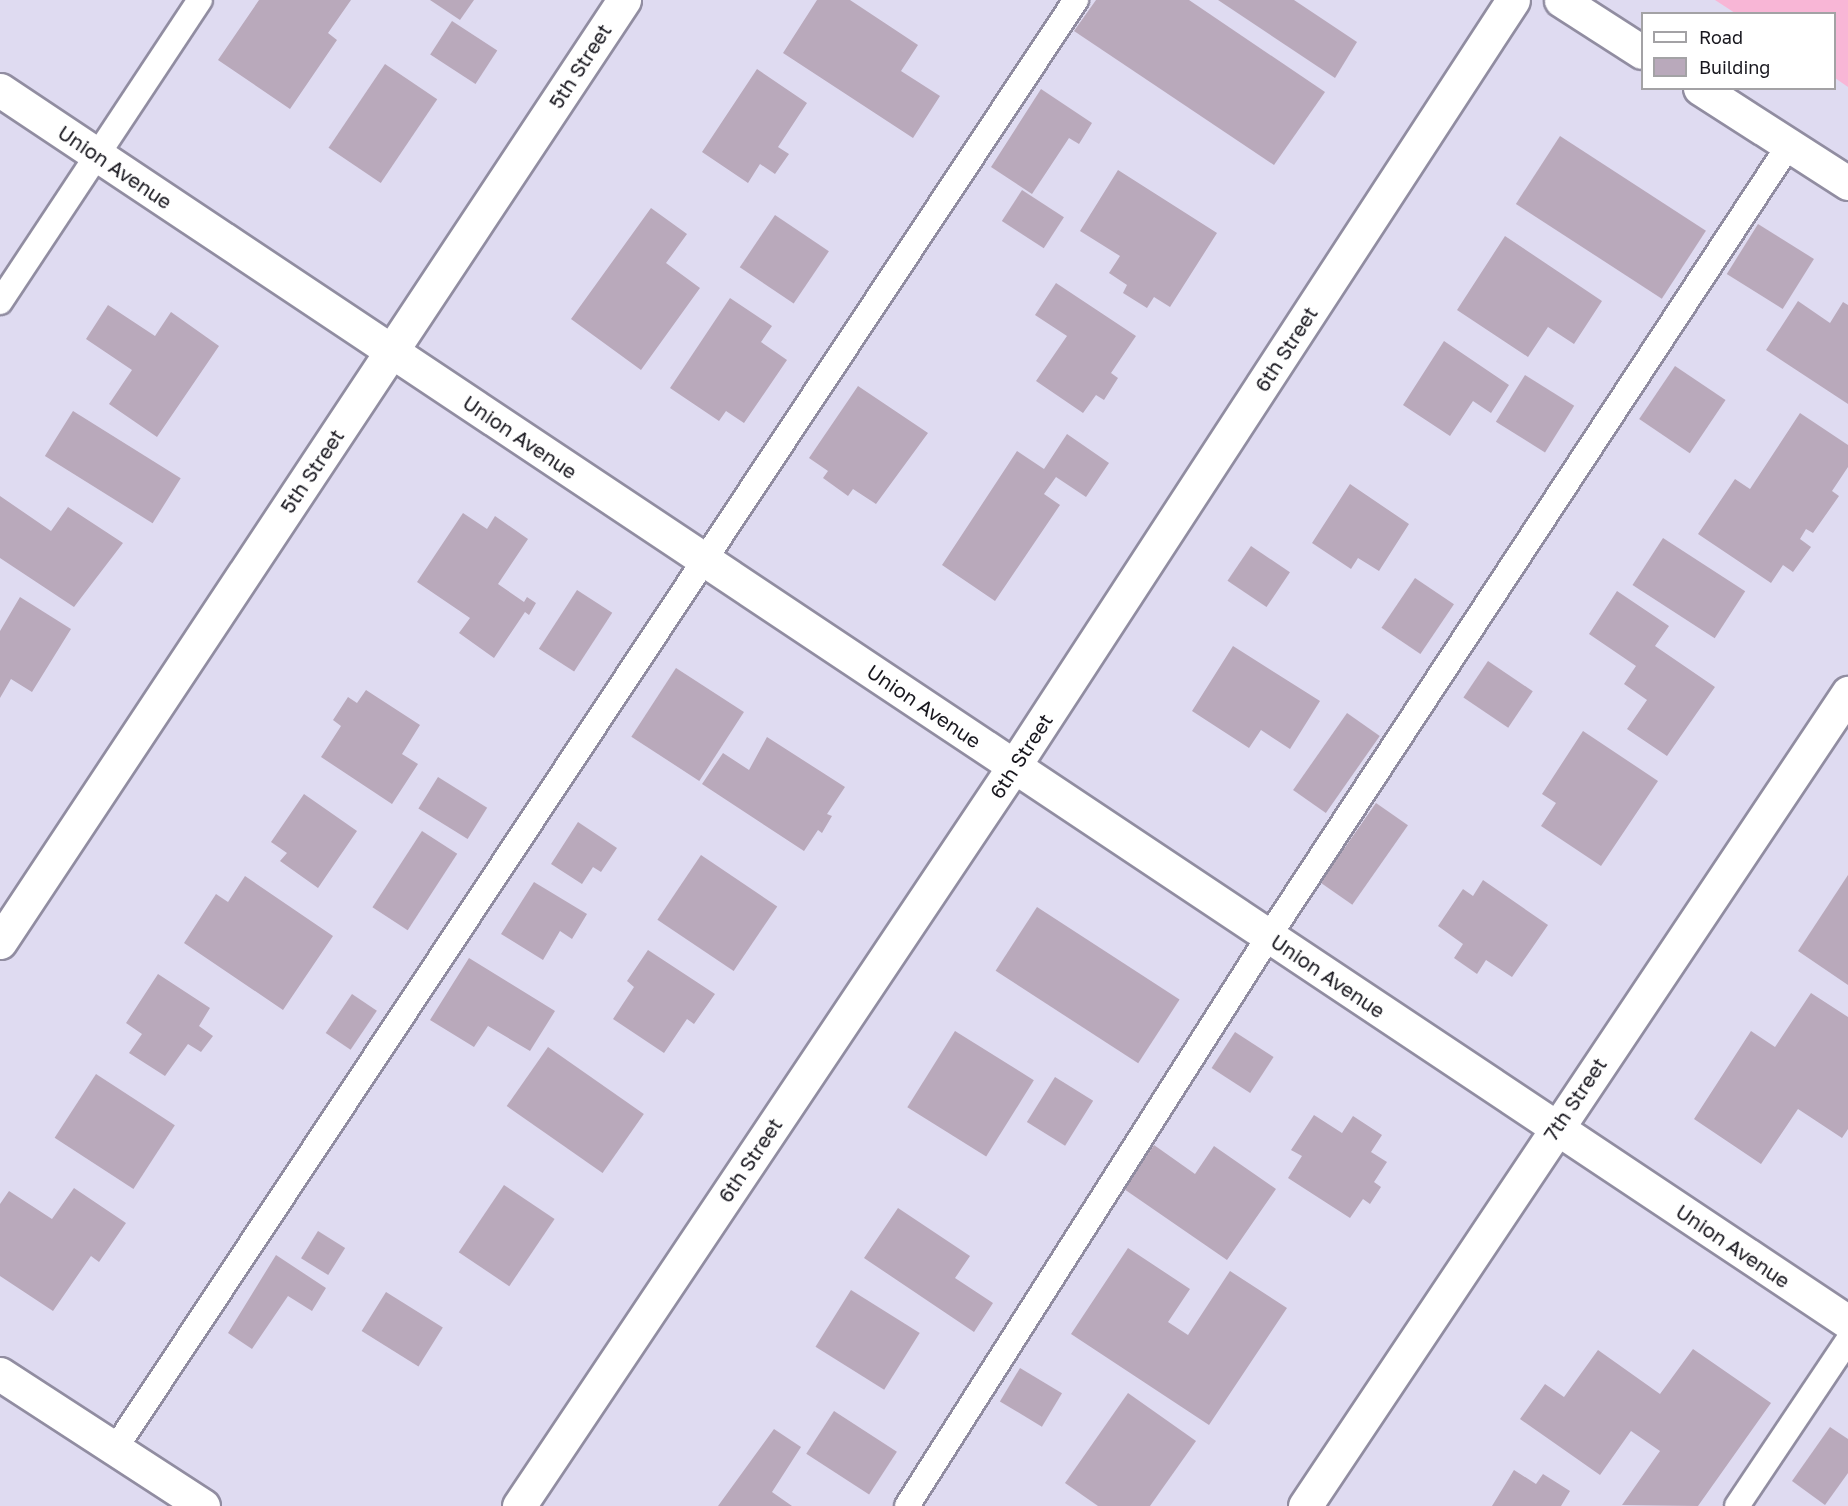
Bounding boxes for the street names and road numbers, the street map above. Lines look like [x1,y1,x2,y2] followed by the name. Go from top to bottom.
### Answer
[544,19,616,113] street label: 5th Street
[54,120,176,214] street label: Union Avenue
[1250,302,1322,396] street label: 6th Street
[459,390,581,484] street label: Union Avenue
[275,424,349,518] street label: 5th Street
[863,659,985,753] street label: Union Avenue
[985,709,1057,803] street label: 6th Street
[1267,929,1389,1023] street label: Union Avenue
[1538,1053,1612,1145] street label: 7th Street
[713,1113,787,1207] street label: 6th Street
[1672,1199,1794,1293] street label: Union Avenue

